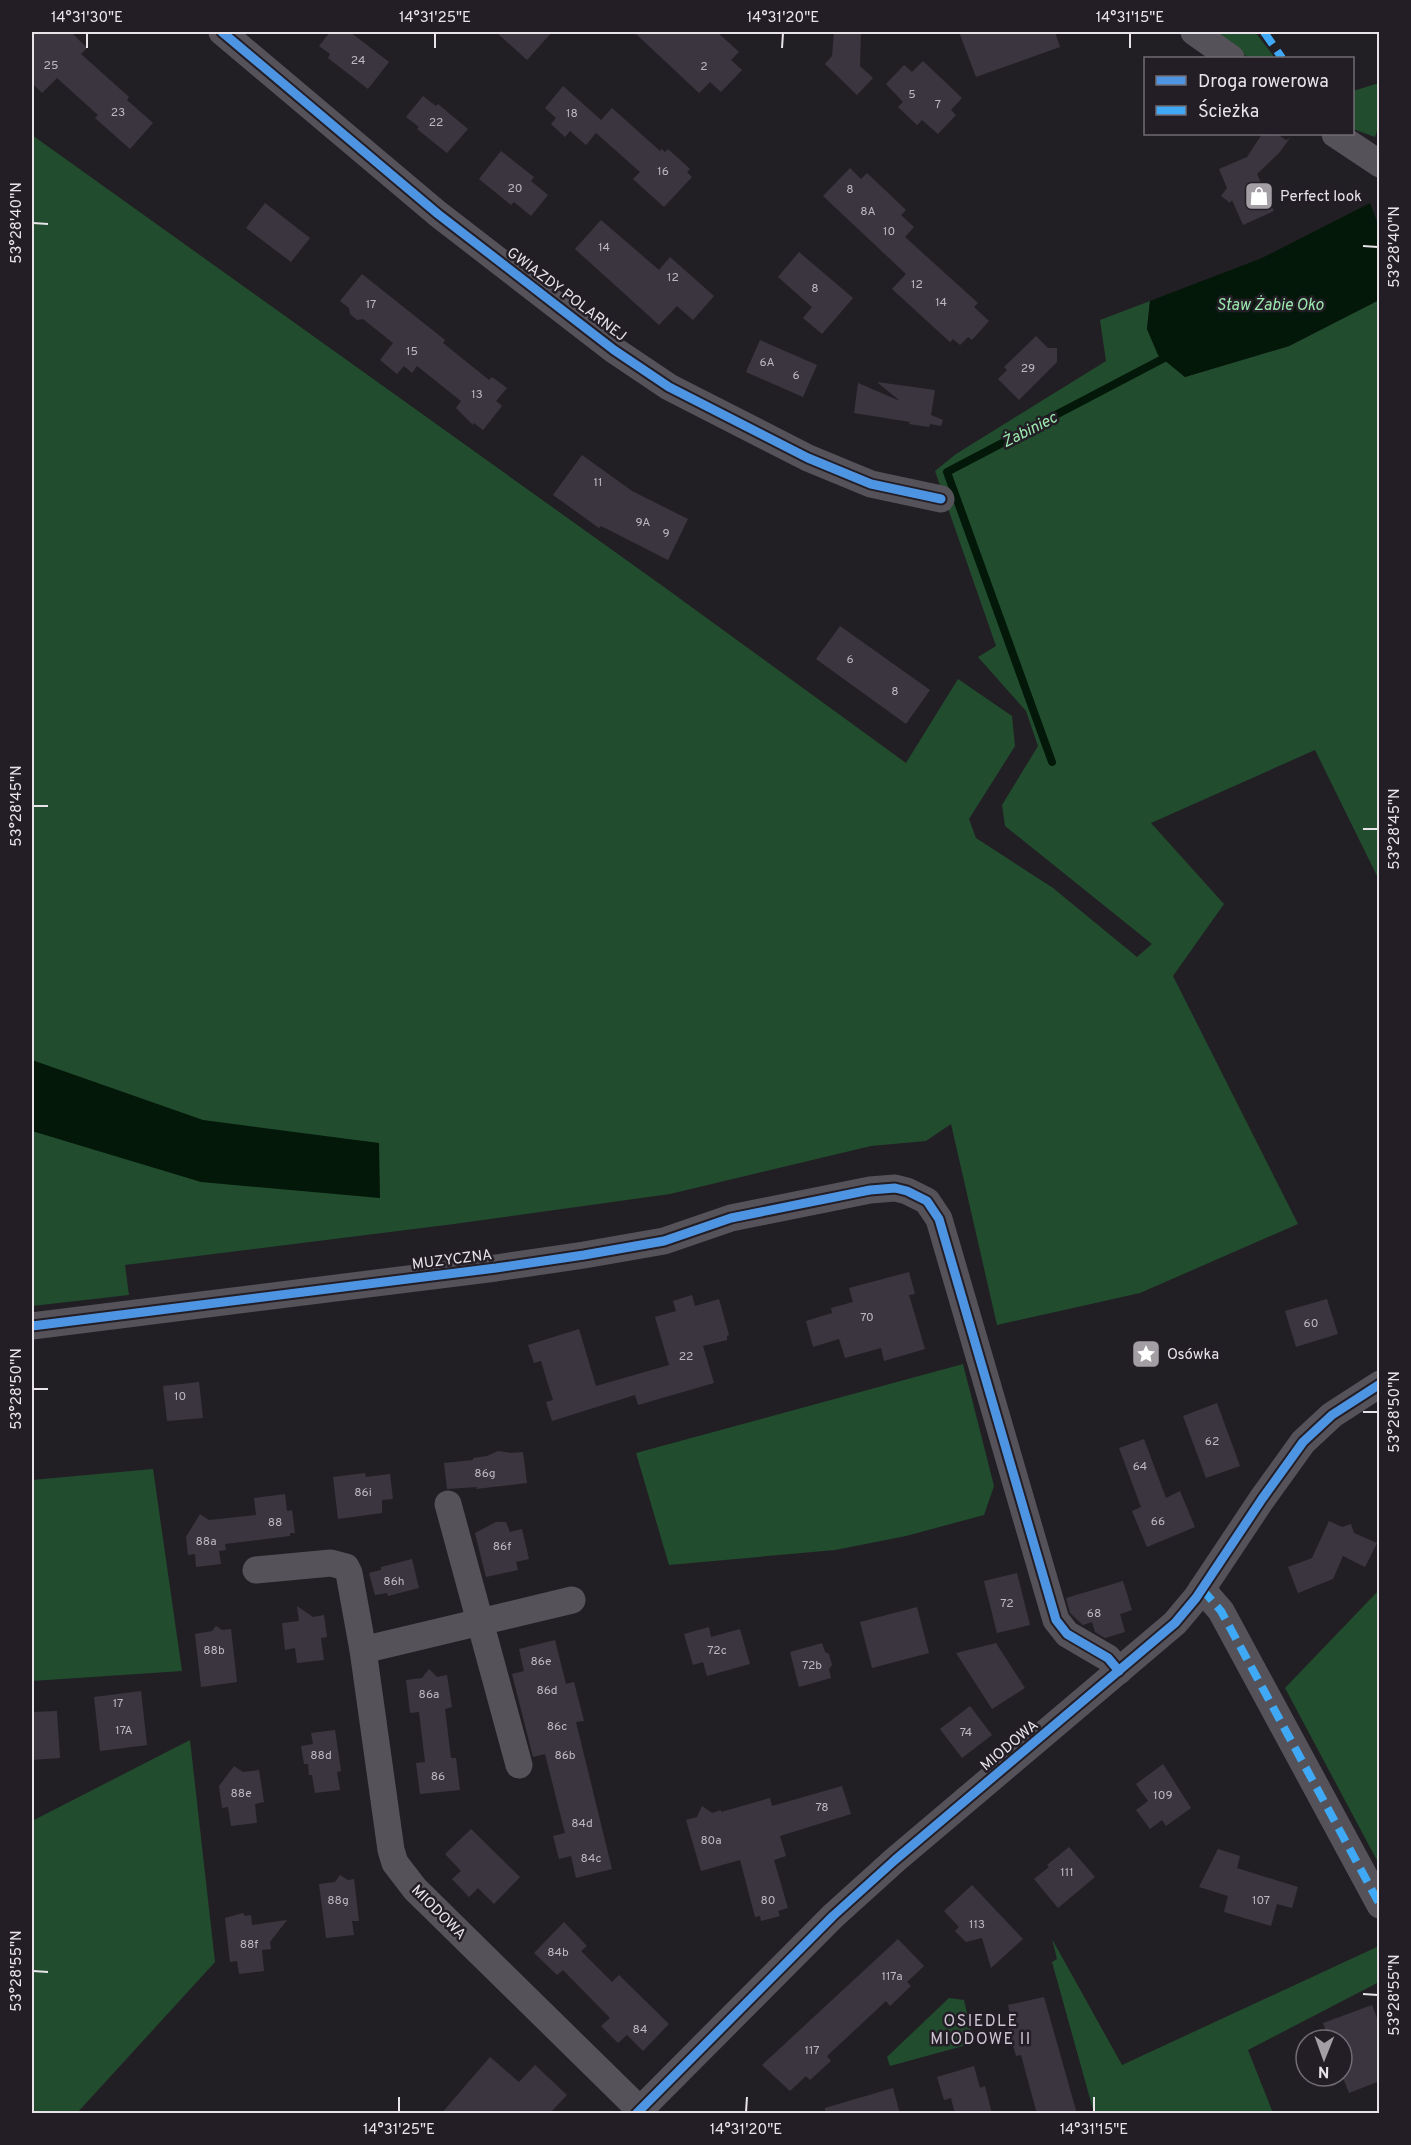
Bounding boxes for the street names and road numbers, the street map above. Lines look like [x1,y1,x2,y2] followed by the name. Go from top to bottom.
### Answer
[502,244,630,346] street label: GWIAZDY POLARNEJ
[411,1246,493,1275] street label: MUZYCZNA
[977,1716,1043,1776] street label: MIODOWA
[407,1882,469,1944] street label: MIODOWA

